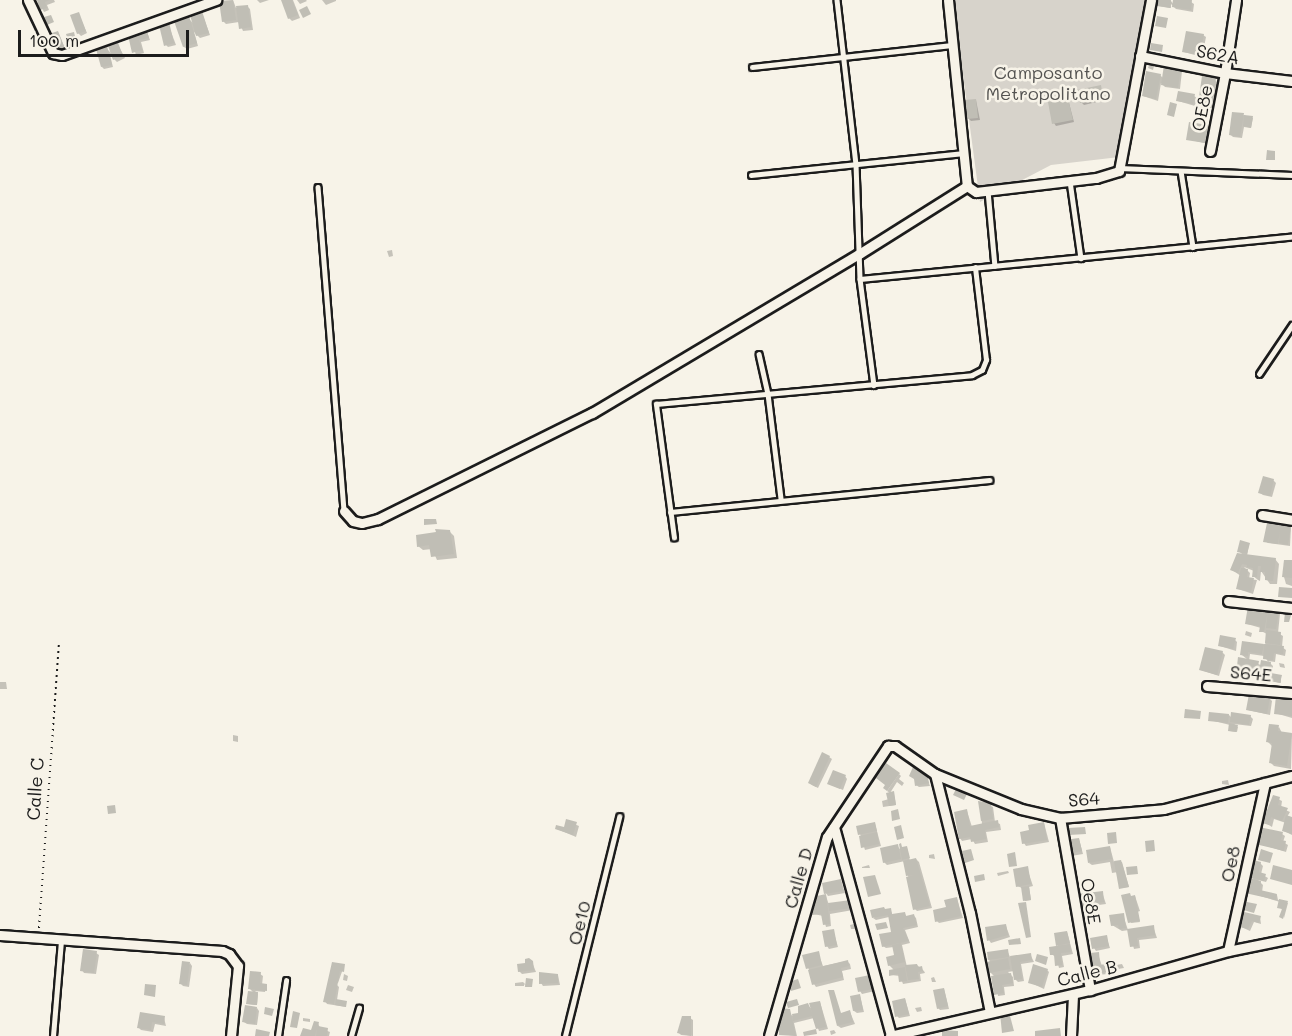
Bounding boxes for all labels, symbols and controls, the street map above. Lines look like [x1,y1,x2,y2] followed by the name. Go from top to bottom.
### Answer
[21,18,192,56] scale bar
[29,28,79,52] text: 100 m
[1195,40,1241,68] street label: S62A
[986,62,1110,104] park label: Camposanto Metropolitano
[1187,83,1217,133] street label: OE8e
[1229,660,1273,686] street label: S64E
[22,757,48,821] street label: Calle C
[1067,787,1101,811] street label: S64
[1216,844,1244,884] street label: Oe8
[779,845,817,911] street label: Calle D
[1076,876,1106,926] street label: Oe8E
[563,899,595,947] street label: Oe10
[1055,955,1119,991] street label: Calle B

